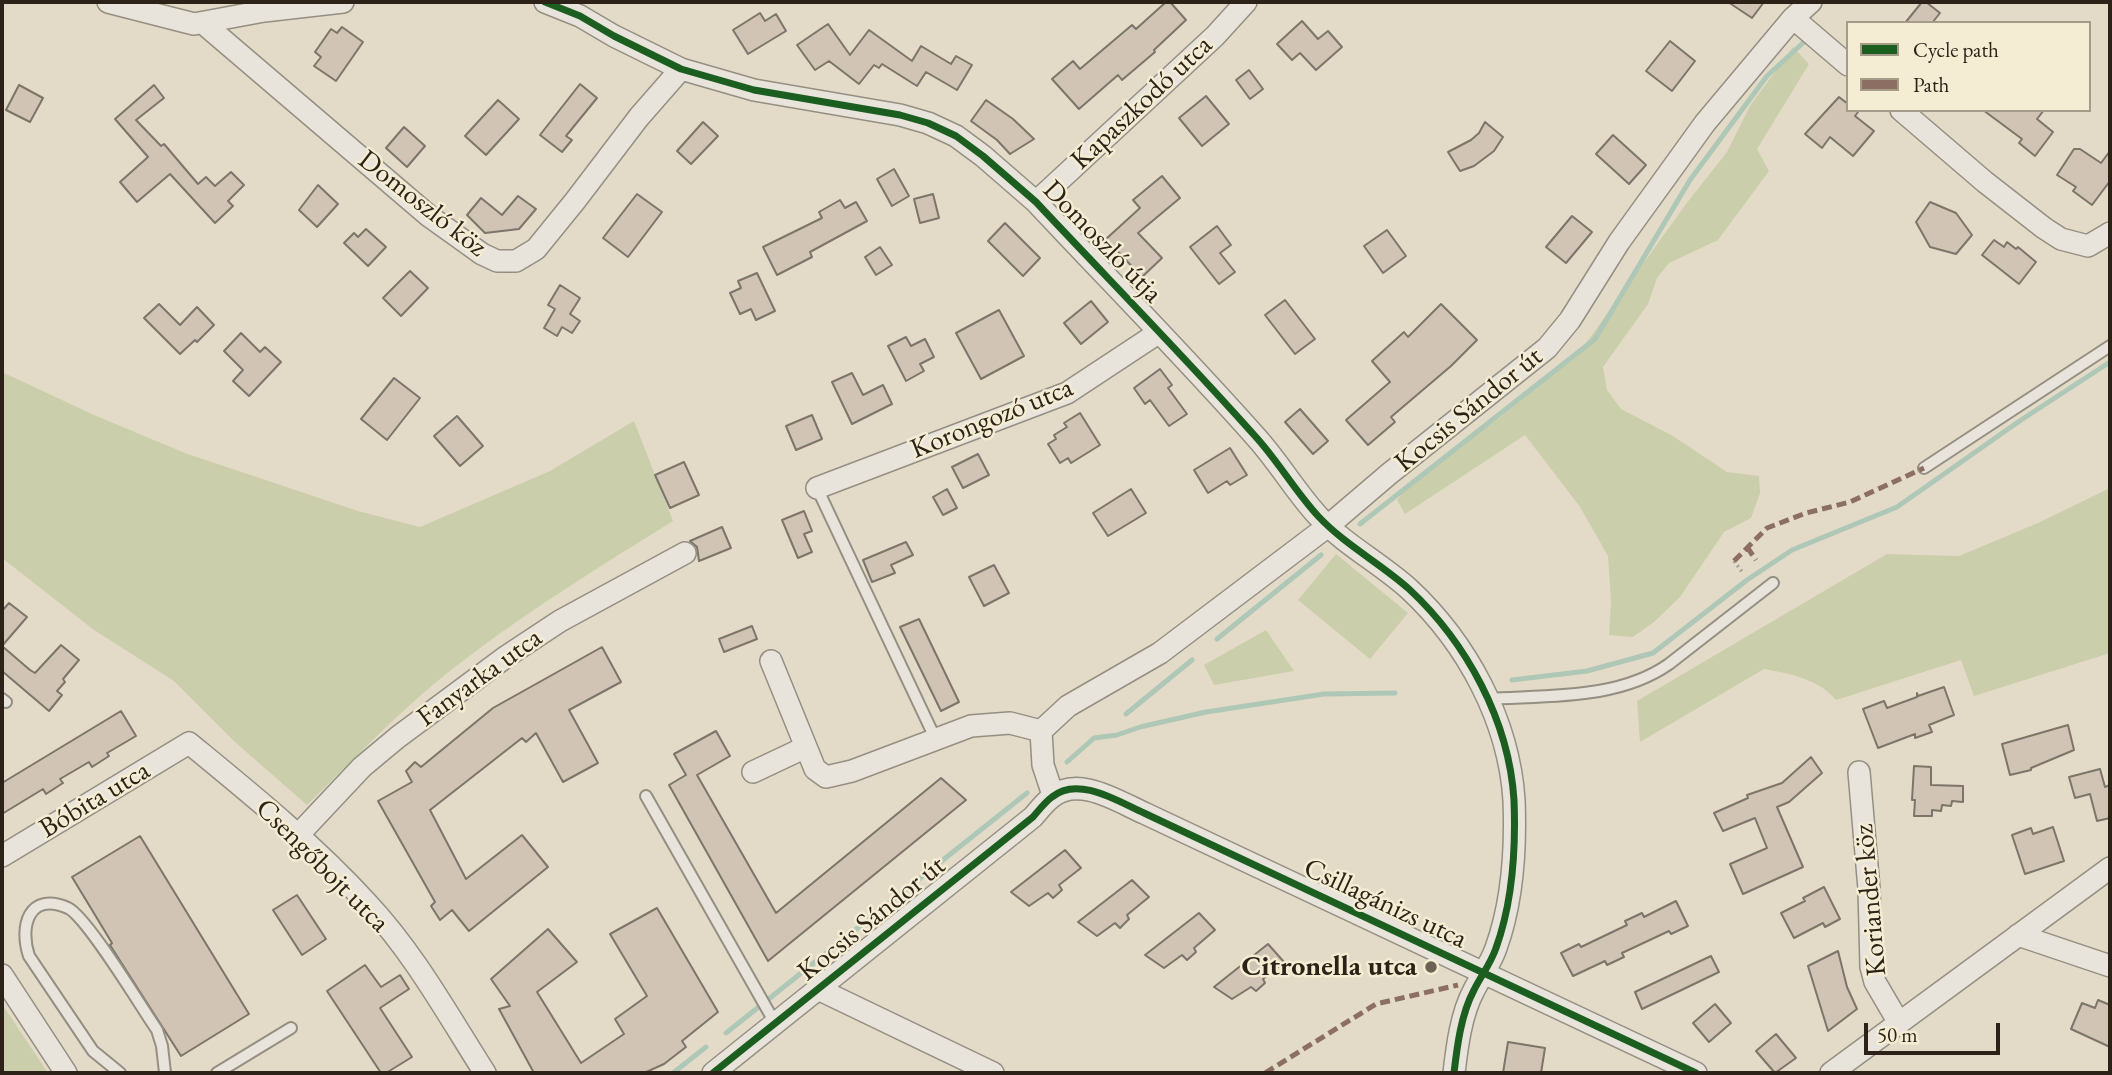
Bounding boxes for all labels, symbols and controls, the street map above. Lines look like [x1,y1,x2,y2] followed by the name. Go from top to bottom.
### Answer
[1846,21,2091,112] legend
[1064,29,1220,177] street label: Kapaszkodó utca
[1913,36,1999,63] text: Cycle path
[1913,71,1949,98] text: Path
[351,144,493,264] street label: Domoszló köz
[1035,174,1169,310] street label: Domoszló útja
[1388,340,1550,480] street label: Kocsis Sándor út
[906,371,1078,467] street label: Korongozó utca
[411,621,549,735] street label: Fanyarka utca
[34,754,156,846] street label: Bóbita utca
[248,792,396,940] street label: Csengőbojt utca
[1848,823,1894,977] street label: Koriander köz
[791,849,953,989] street label: Kocsis Sándor út
[1298,852,1472,956] street label: Csillagánizs utca
[1241,950,1417,984] place label: Citronella utca
[1423,959,1439,975] marker: Citronella utca
[1867,1009,2004,1052] scale bar
[1877,1021,1918,1048] text: 50 m

